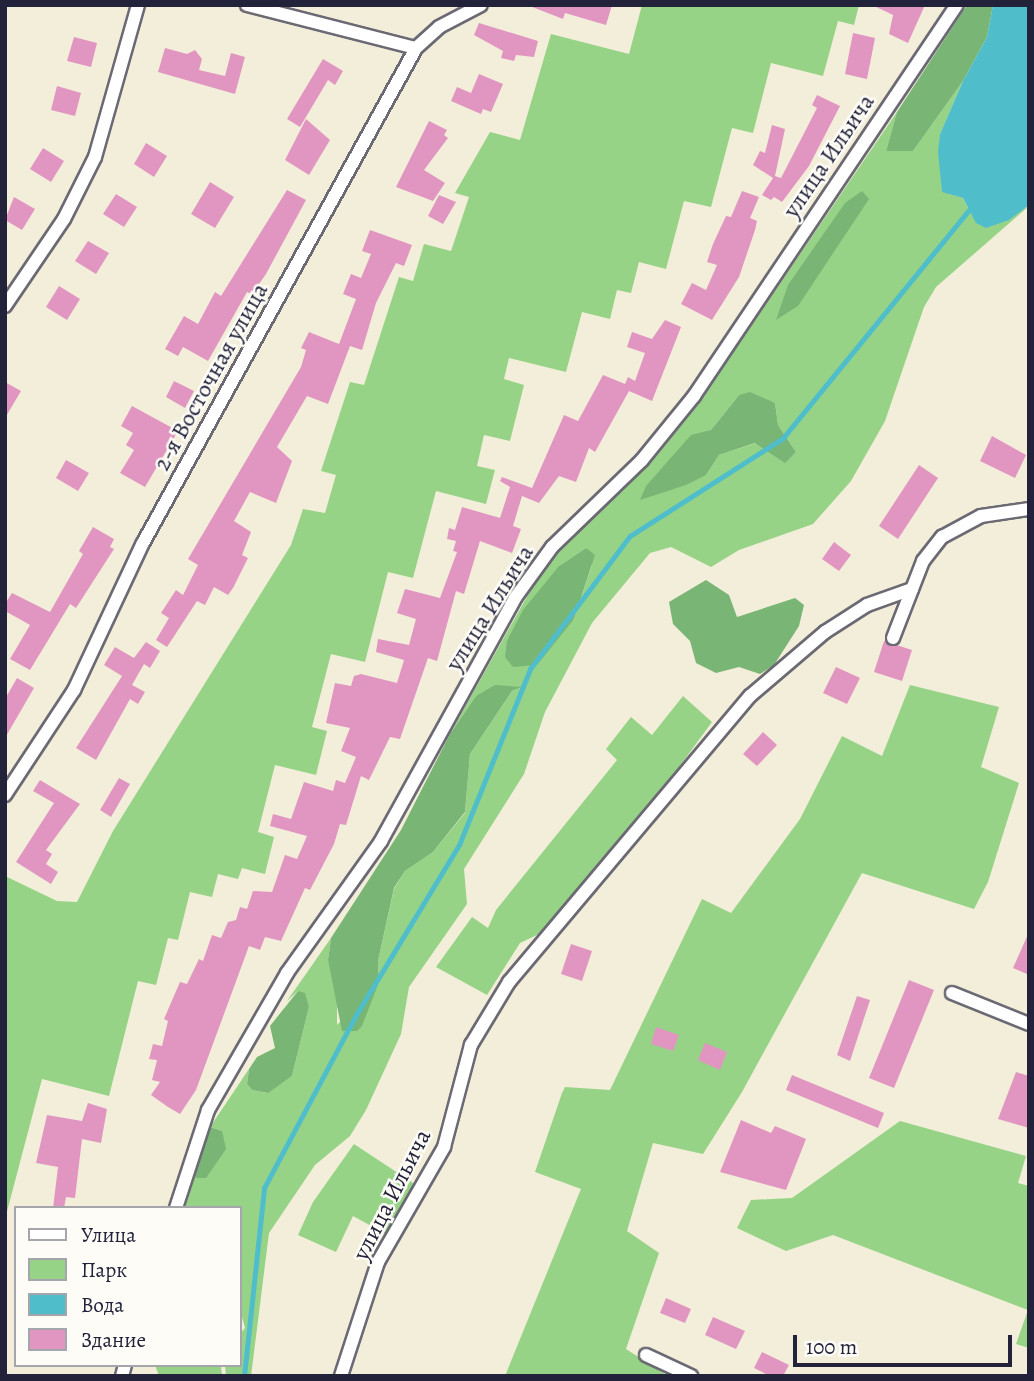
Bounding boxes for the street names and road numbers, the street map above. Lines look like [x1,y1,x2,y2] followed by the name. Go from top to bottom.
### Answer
[777,89,881,223] street label: улица Ильича
[148,278,274,476] street label: 2-я Восточная улица
[440,540,540,676] street label: улица Ильича
[347,1125,437,1265] street label: улица Ильича

